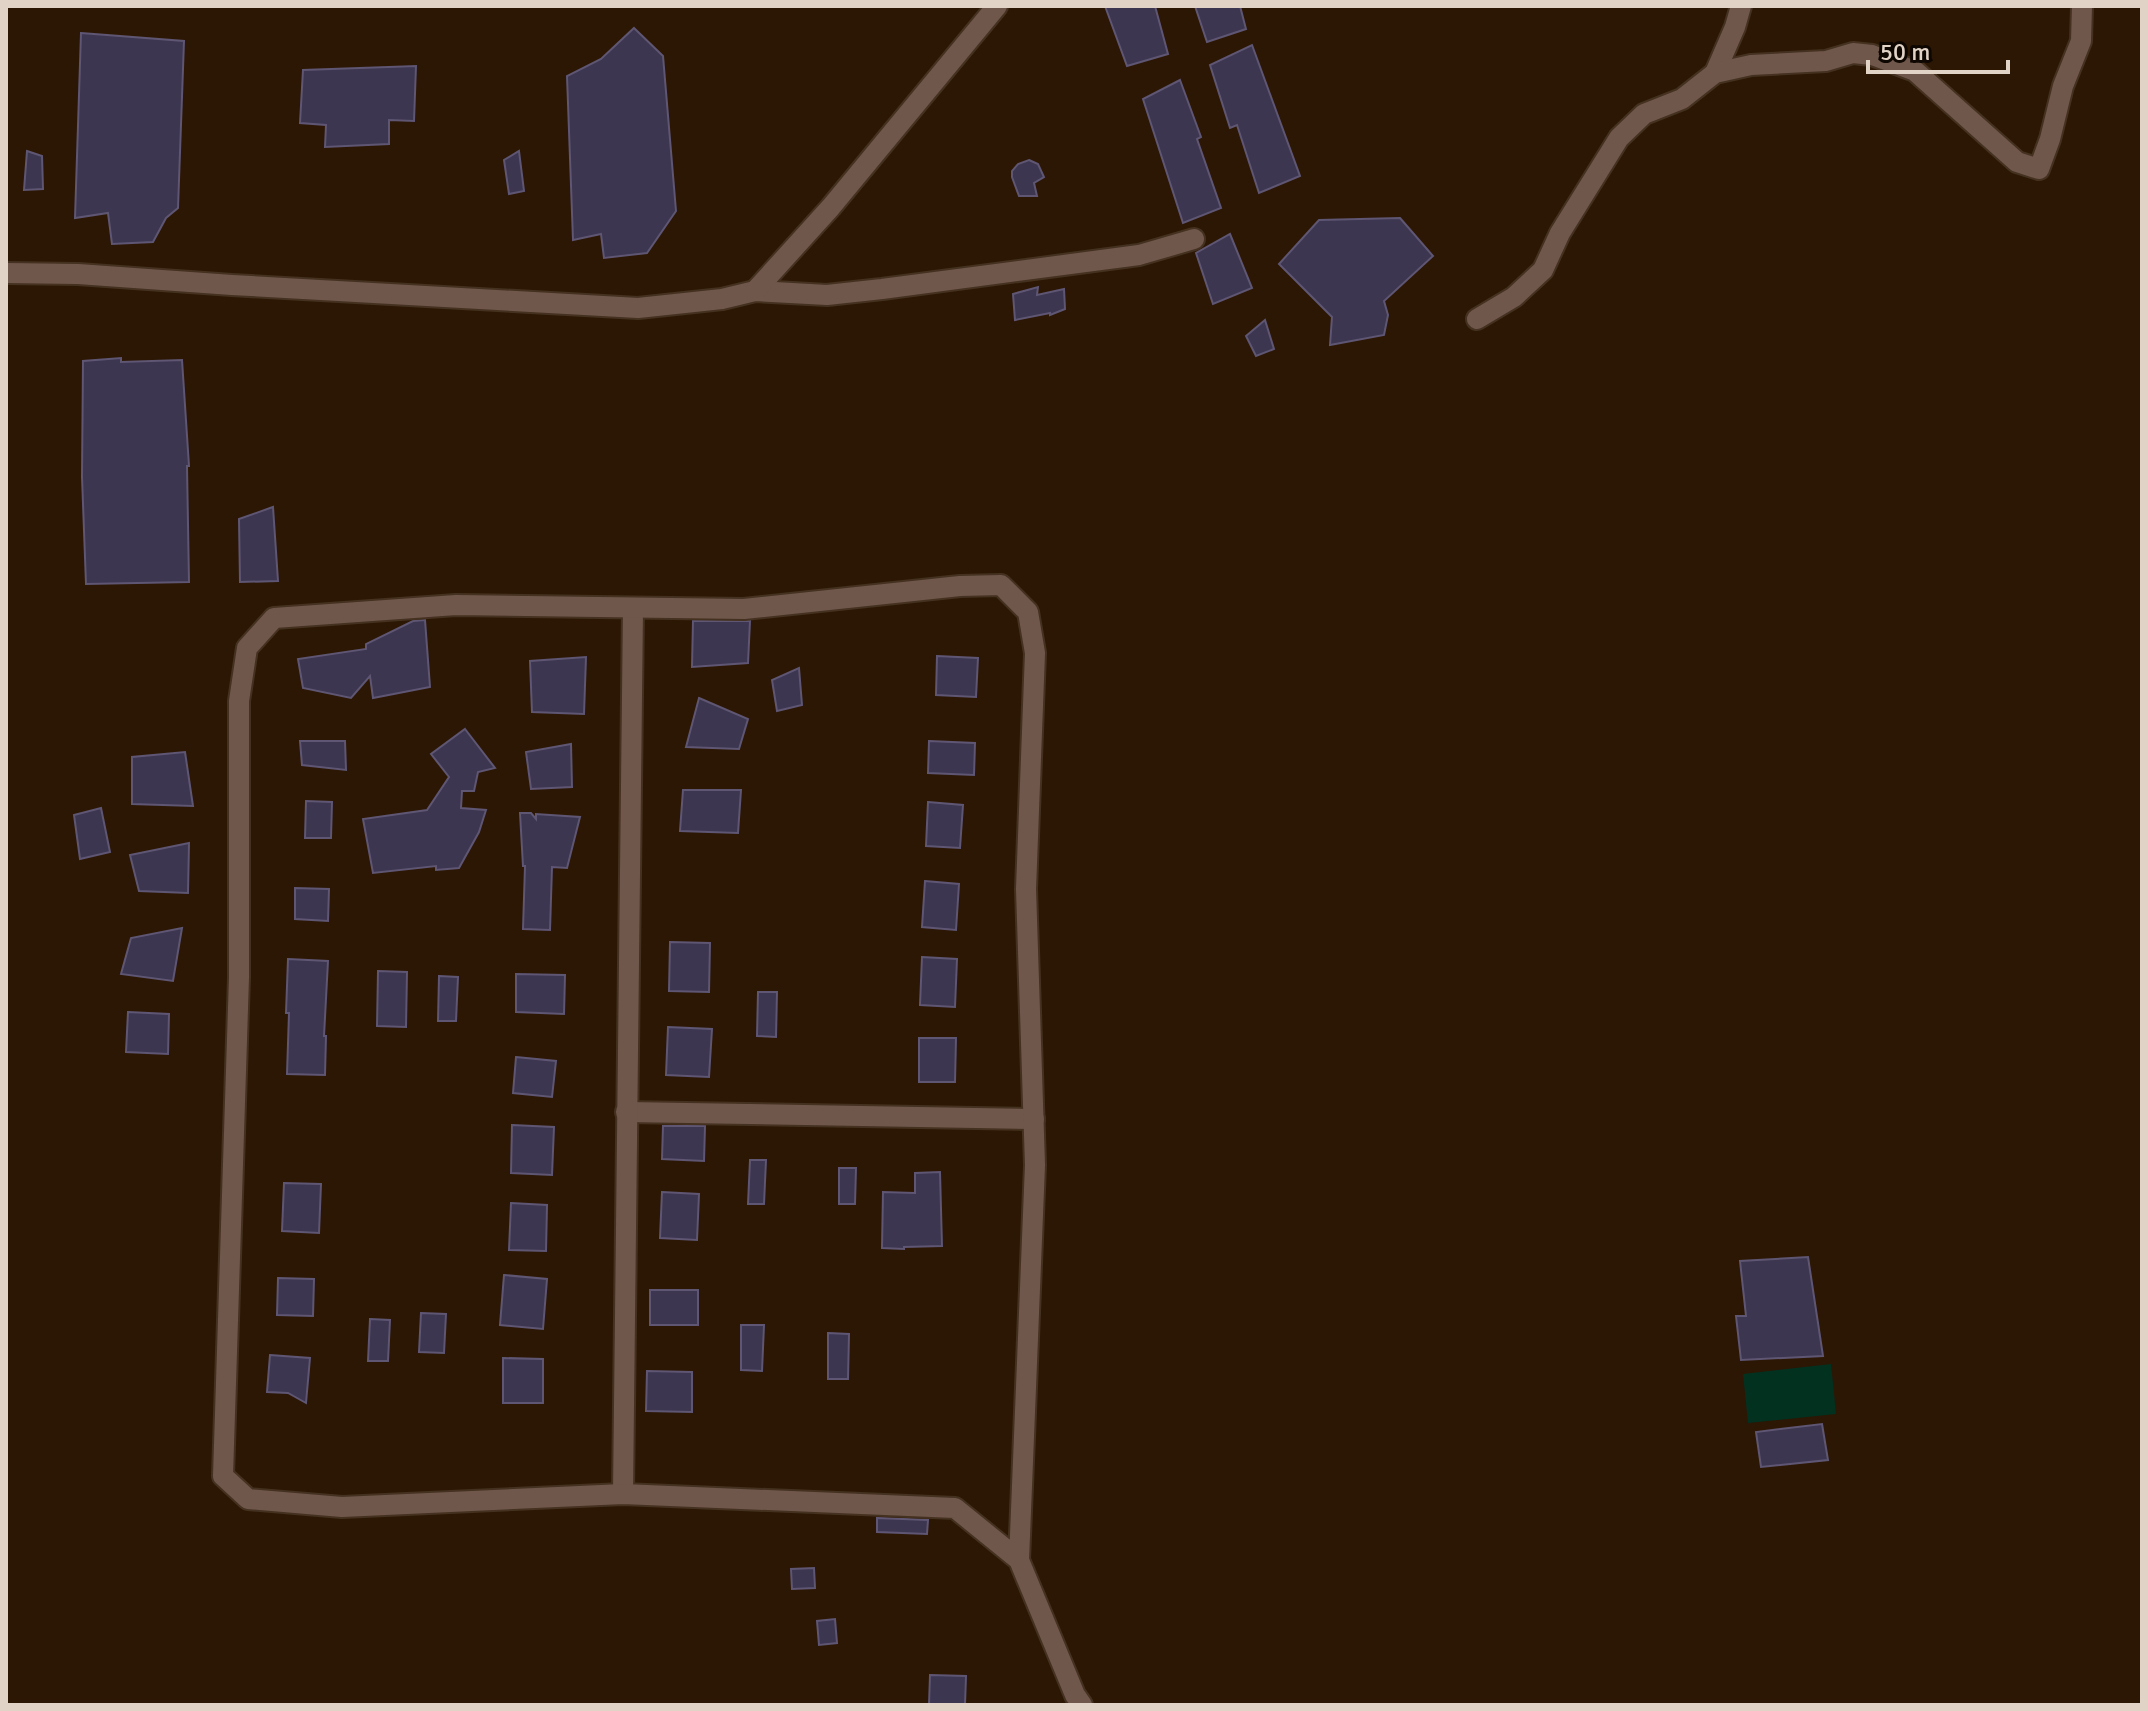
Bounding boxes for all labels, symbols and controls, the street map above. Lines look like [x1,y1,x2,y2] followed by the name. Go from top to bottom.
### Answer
[1868,24,2008,74] scale bar
[1880,37,1930,67] text: 50 m

